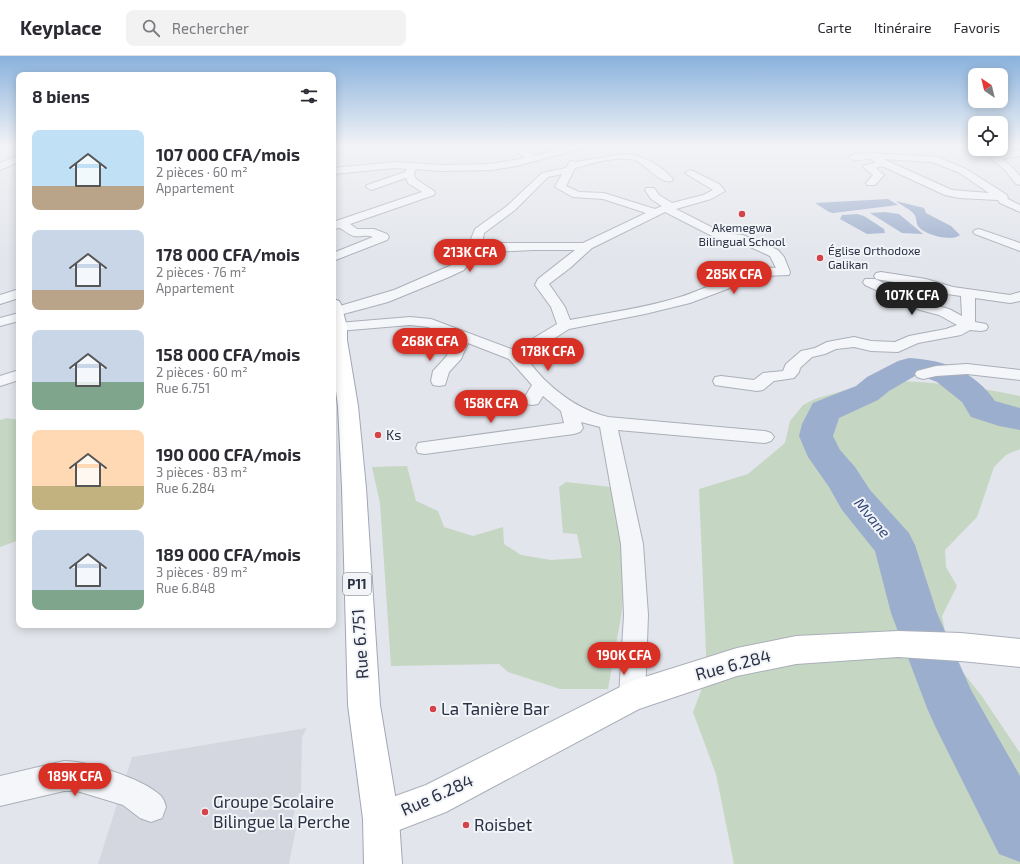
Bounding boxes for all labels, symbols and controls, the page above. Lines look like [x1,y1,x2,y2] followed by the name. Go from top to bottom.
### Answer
[126,10,406,46] search box
[20,16,102,39] text: Keyplace
[140,17,162,39] icon: search
[172,19,249,37] text: Rechercher
[818,19,852,36] text: Carte
[874,19,932,36] text: Itinéraire
[954,19,1000,36] text: Favoris
[968,68,1008,108] north arrow
[968,68,1008,156] map controls
[298,85,320,107] icon: filters
[32,86,90,106] text: 8 biens
[968,116,1008,156] button: locate
[156,144,300,164] text: 107 000 CFA/mois
[64,146,112,194] icon: home
[156,164,248,180] text: 2 pièces · 60 m²
[156,180,234,196] text: Appartement
[737,209,747,219] marker: Akemegwa Bilingual School
[699,220,786,248] place label: Akemegwa Bilingual School
[429,239,511,273] pin: 213K CFA
[828,243,921,271] place label: Église Orthodoxe Galikan
[156,244,300,264] text: 178 000 CFA/mois
[443,244,497,260] text: 213K CFA
[64,246,112,294] icon: home
[815,253,825,263] marker: Église Orthodoxe Galikan
[693,261,775,295] pin: 285K CFA
[156,264,246,280] text: 2 pièces · 76 m²
[706,266,762,282] text: 285K CFA
[156,280,234,296] text: Appartement
[871,282,953,316] pin: 107K CFA
[885,287,939,303] text: 107K CFA
[389,328,471,362] pin: 268K CFA
[401,333,459,349] text: 268K CFA
[507,338,589,372] pin: 178K CFA
[521,343,575,359] text: 178K CFA
[156,344,300,364] text: 158 000 CFA/mois
[64,346,112,394] icon: home
[156,364,248,380] text: 2 pièces · 60 m²
[156,380,210,396] text: Rue 6.751
[450,390,532,424] pin: 158K CFA
[464,395,518,411] text: 158K CFA
[386,426,401,443] place label: Ks
[373,430,383,440] marker: Ks
[156,444,301,464] text: 190 000 CFA/mois
[64,446,112,494] icon: home
[156,464,247,480] text: 3 pièces · 83 m²
[156,480,215,496] text: Rue 6.284
[851,494,895,541] water label: Mvane
[156,544,301,564] text: 189 000 CFA/mois
[64,546,112,594] icon: home
[156,564,248,580] text: 3 pièces · 89 m²
[343,573,371,595] road number: P11
[156,580,216,596] text: Rue 6.848
[347,608,371,680] street label: Rue 6.751
[583,642,665,676] pin: 190K CFA
[693,644,773,684] street label: Rue 6.284
[596,647,652,663] text: 190K CFA
[441,698,550,718] place label: La Tanière Bar
[428,704,438,714] marker: La Tanière Bar
[34,763,116,797] pin: 189K CFA
[47,768,103,784] text: 189K CFA
[397,769,476,819] street label: Rue 6.284
[213,791,350,832] place label: Groupe Scolaire Bilingue la Perche
[200,807,210,817] marker: Groupe Scolaire Bilingue la Perche
[474,814,533,834] place label: Roisbet
[461,820,471,830] marker: Roisbet

